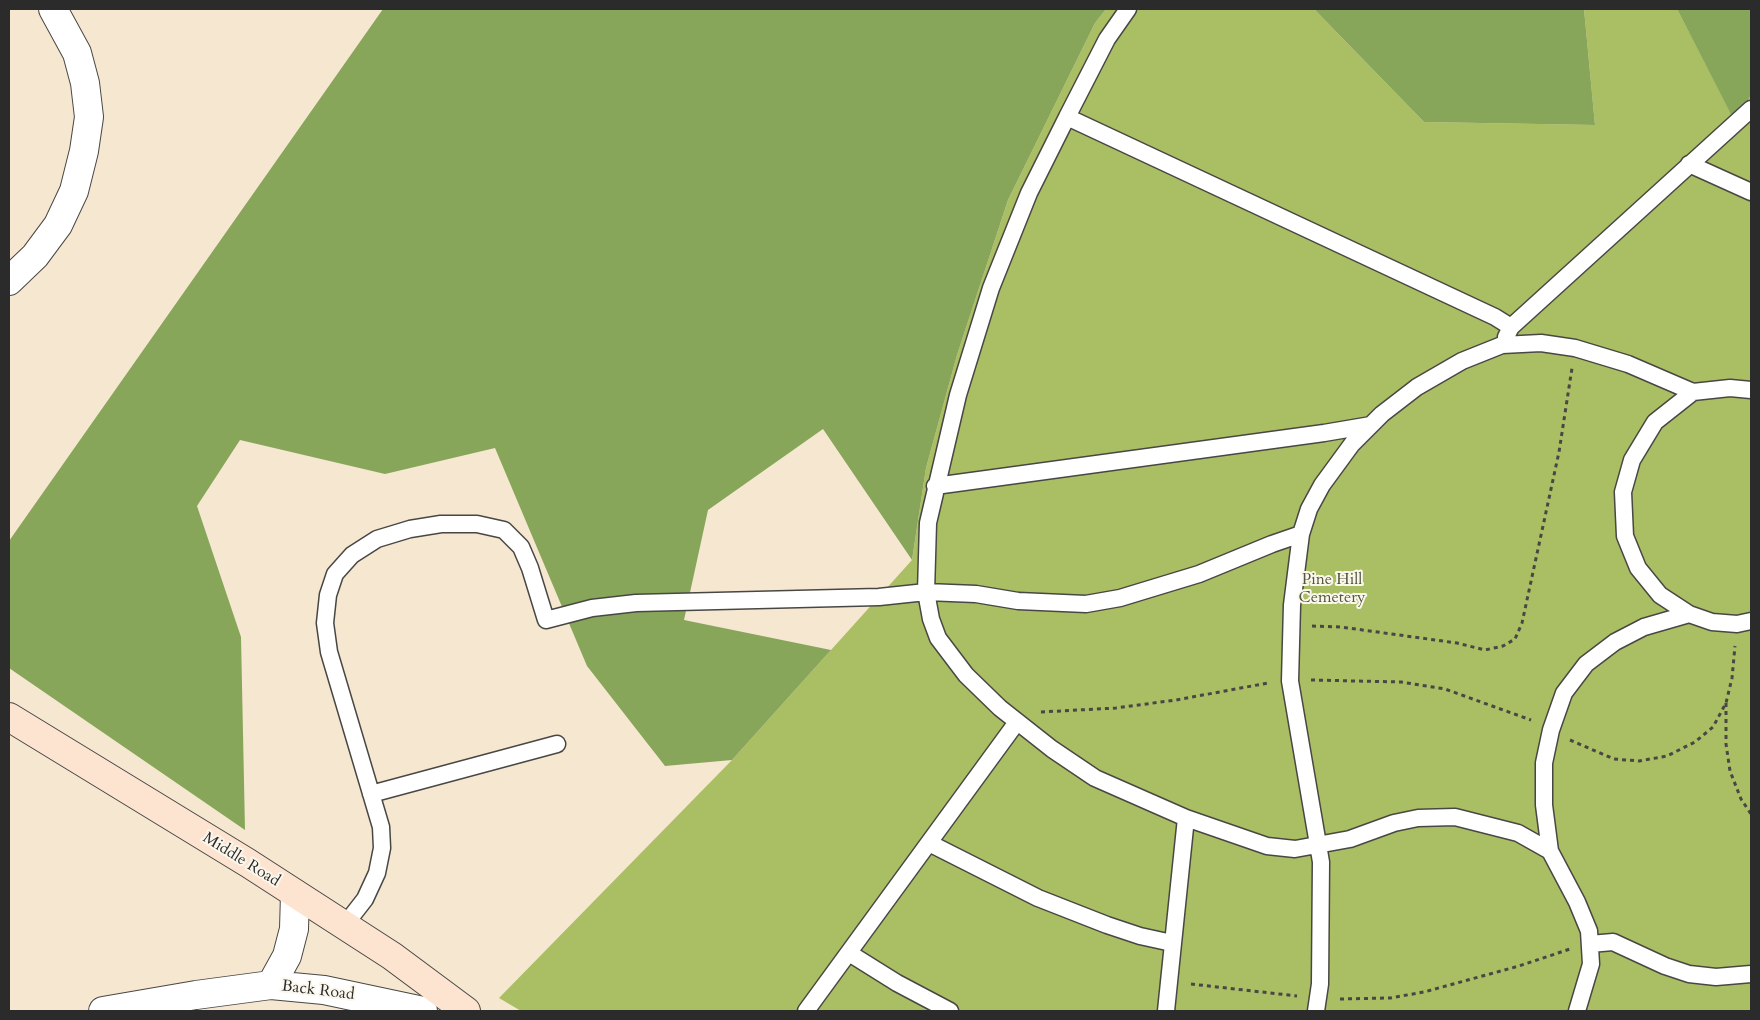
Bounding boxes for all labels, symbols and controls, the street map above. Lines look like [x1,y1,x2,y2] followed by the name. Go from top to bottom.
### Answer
[1299,570,1365,608] park label: Pine Hill Cemetery
[199,829,283,891] street label: Middle Road
[281,977,355,1005] street label: Back Road

